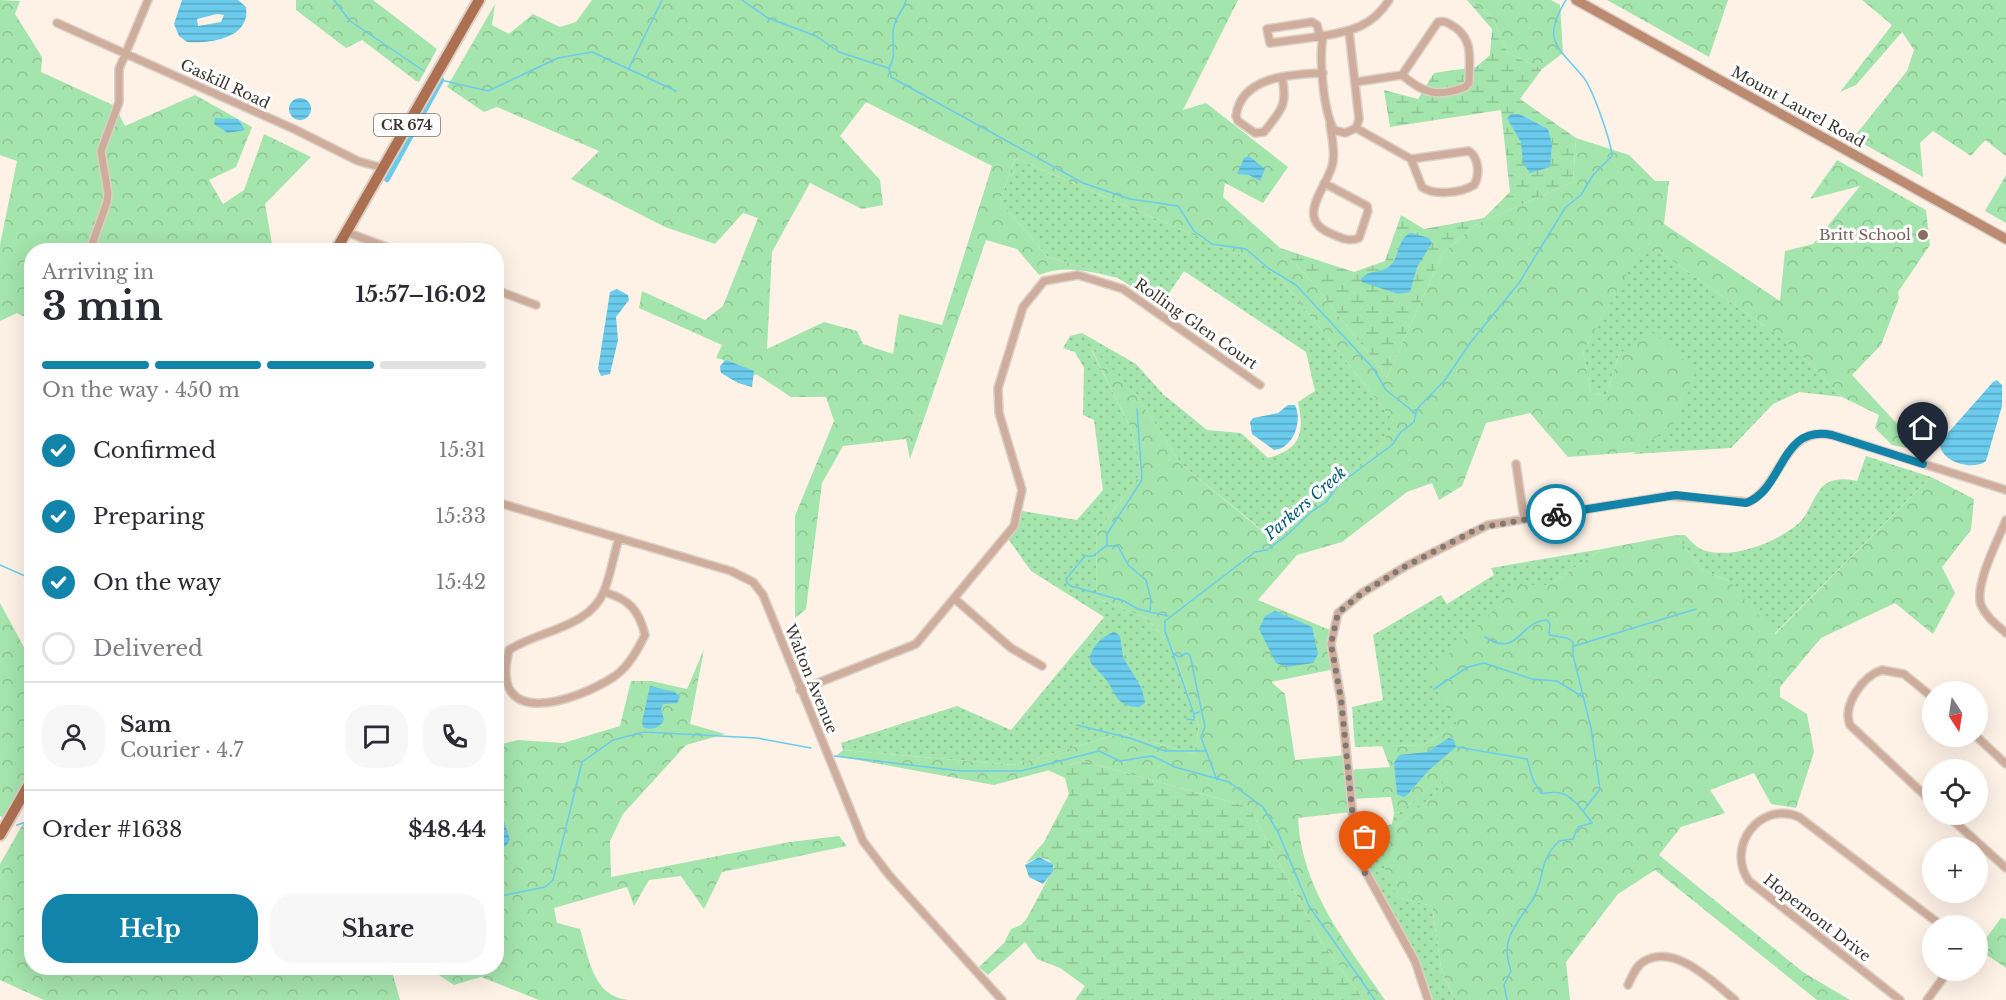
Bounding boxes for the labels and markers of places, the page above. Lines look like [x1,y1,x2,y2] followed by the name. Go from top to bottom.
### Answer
[1819,225,1911,244] place label: Britt School
[1916,228,1930,242] marker: Britt School
[1897,402,1948,464] pin
[1339,811,1390,873] pin

